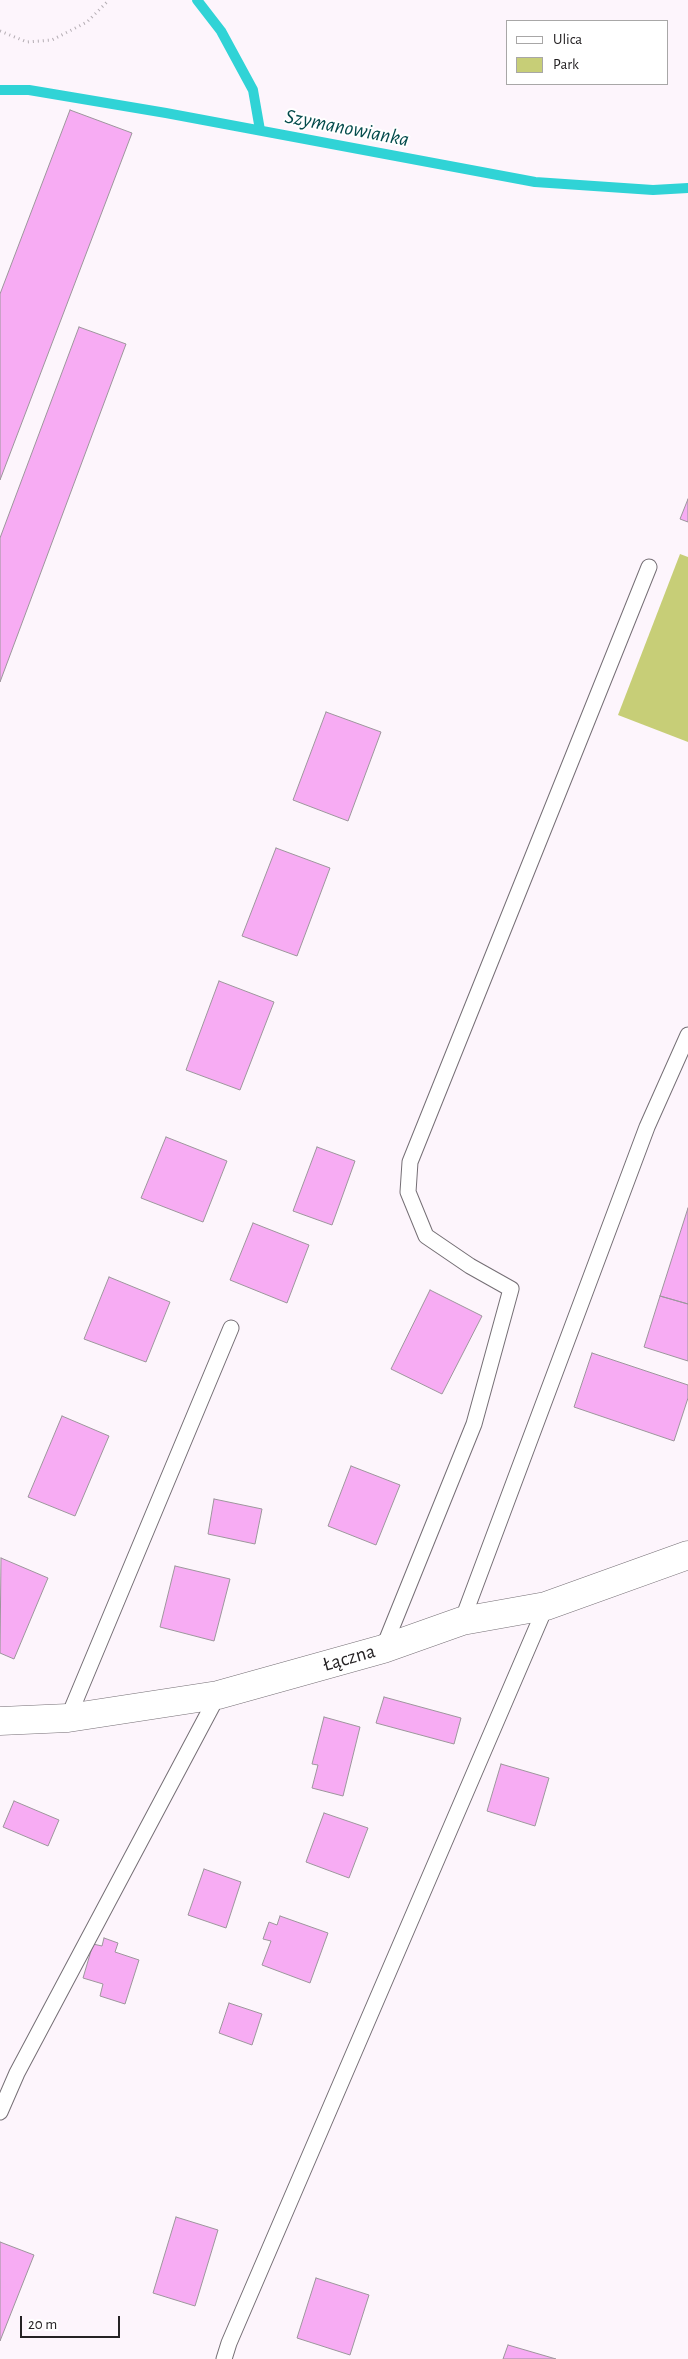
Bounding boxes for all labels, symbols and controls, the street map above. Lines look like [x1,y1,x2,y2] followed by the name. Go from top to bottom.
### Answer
[506,20,668,85] legend
[553,32,582,47] text: Ulica
[553,57,579,72] text: Park
[283,104,411,152] water label: Szymanowianka
[320,1639,378,1677] street label: Łączna
[22,2306,122,2338] scale bar
[28,2317,57,2332] text: 20 m

